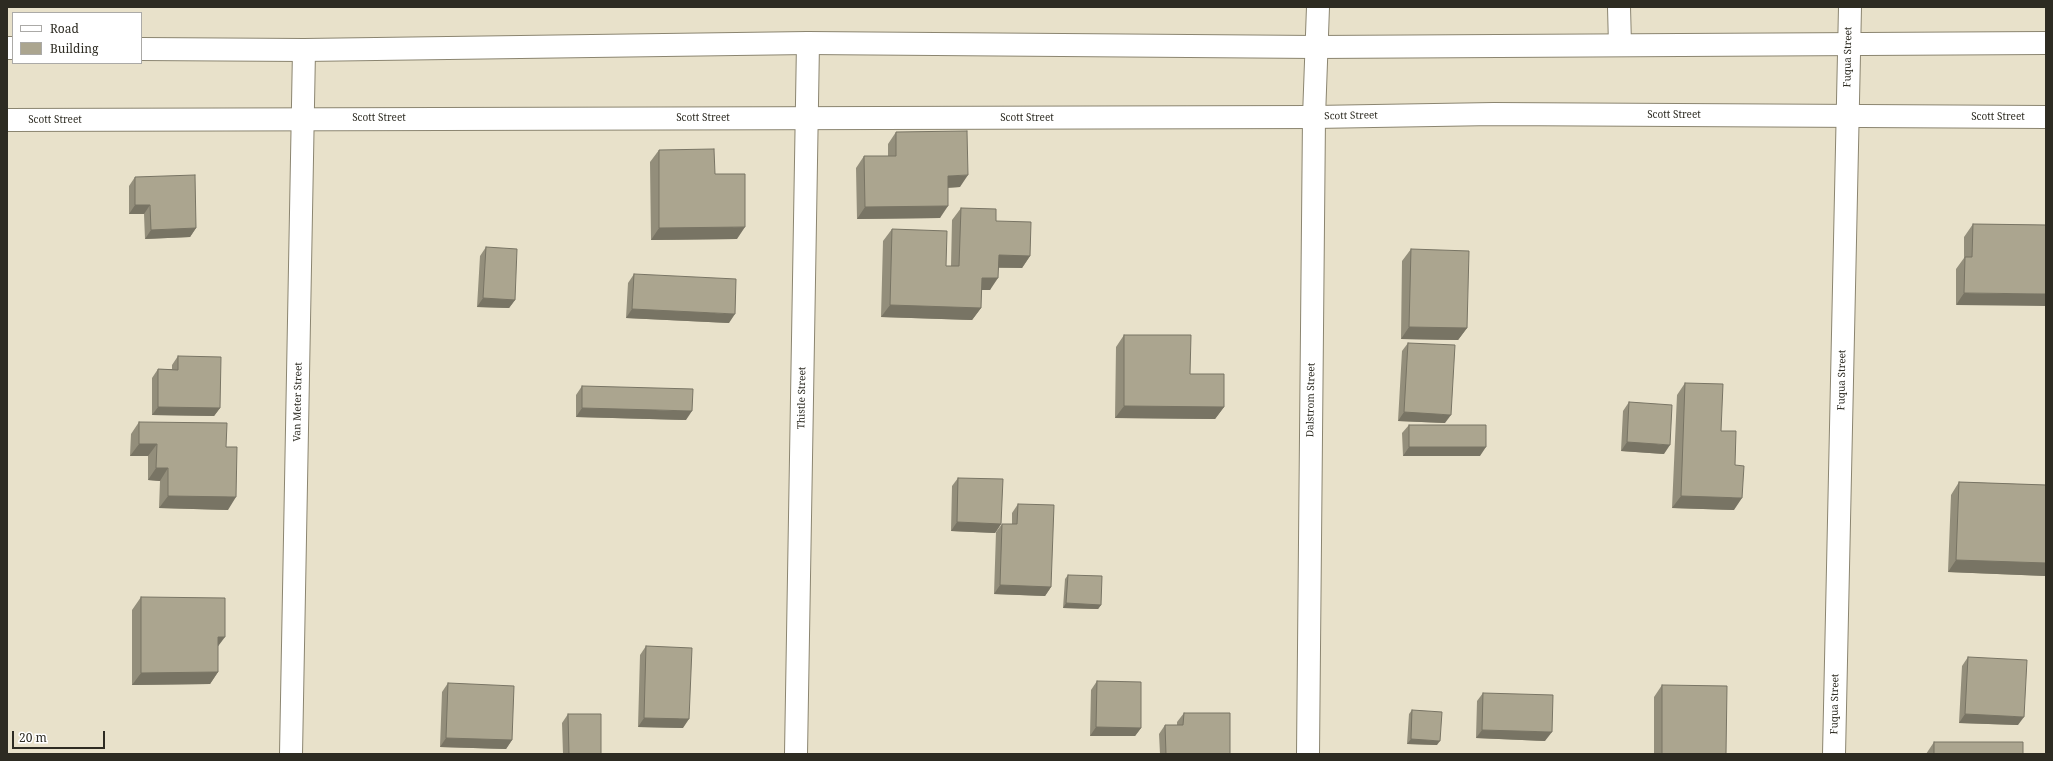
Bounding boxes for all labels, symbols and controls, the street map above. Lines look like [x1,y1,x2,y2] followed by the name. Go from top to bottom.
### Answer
[12,12,142,64] legend
[50,20,79,37] text: Road
[1841,26,1855,88] street label: Fuqua Street
[50,40,98,57] text: Building
[1647,109,1701,121] street label: Scott Street
[1324,110,1378,122] street label: Scott Street
[1971,111,2025,123] street label: Scott Street
[352,112,406,124] street label: Scott Street
[676,112,730,124] street label: Scott Street
[1000,112,1054,124] street label: Scott Street
[28,114,82,126] street label: Scott Street
[1835,349,1849,411] street label: Fuqua Street
[291,362,305,442] street label: Van Meter Street
[1304,363,1318,437] street label: Dalstrom Street
[795,367,809,429] street label: Thistle Street
[1828,673,1842,735] street label: Fuqua Street
[14,723,107,749] scale bar
[19,729,47,746] text: 20 m

